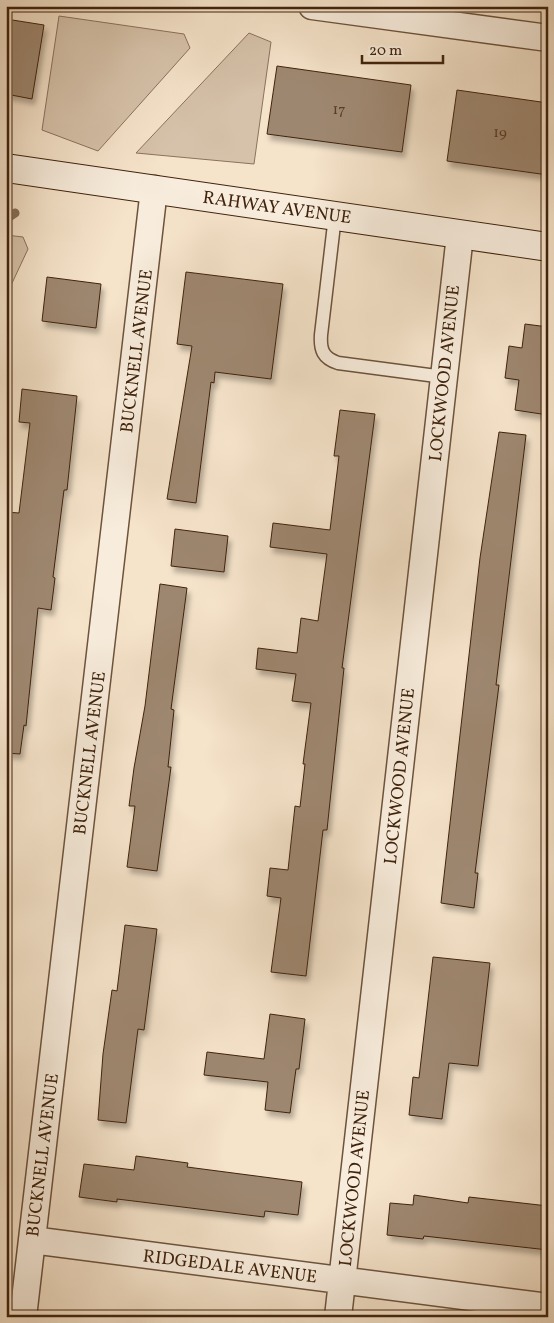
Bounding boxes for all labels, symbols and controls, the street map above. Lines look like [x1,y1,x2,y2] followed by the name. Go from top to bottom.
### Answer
[362,32,443,64] scale bar
[369,41,402,62] text: 20 m
[332,100,346,121] house number: 17
[493,123,507,144] house number: 19
[201,186,353,231] street label: RAHWAY AVENUE
[115,268,160,434] street label: BUCKNELL AVENUE
[424,283,467,463] street label: LOCKWOOD AVENUE
[68,670,113,836] street label: BUCKNELL AVENUE
[379,686,422,866] street label: LOCKWOOD AVENUE
[21,1072,66,1238] street label: BUCKNELL AVENUE
[334,1088,377,1268] street label: LOCKWOOD AVENUE
[141,1244,318,1291] street label: RIDGEDALE AVENUE

